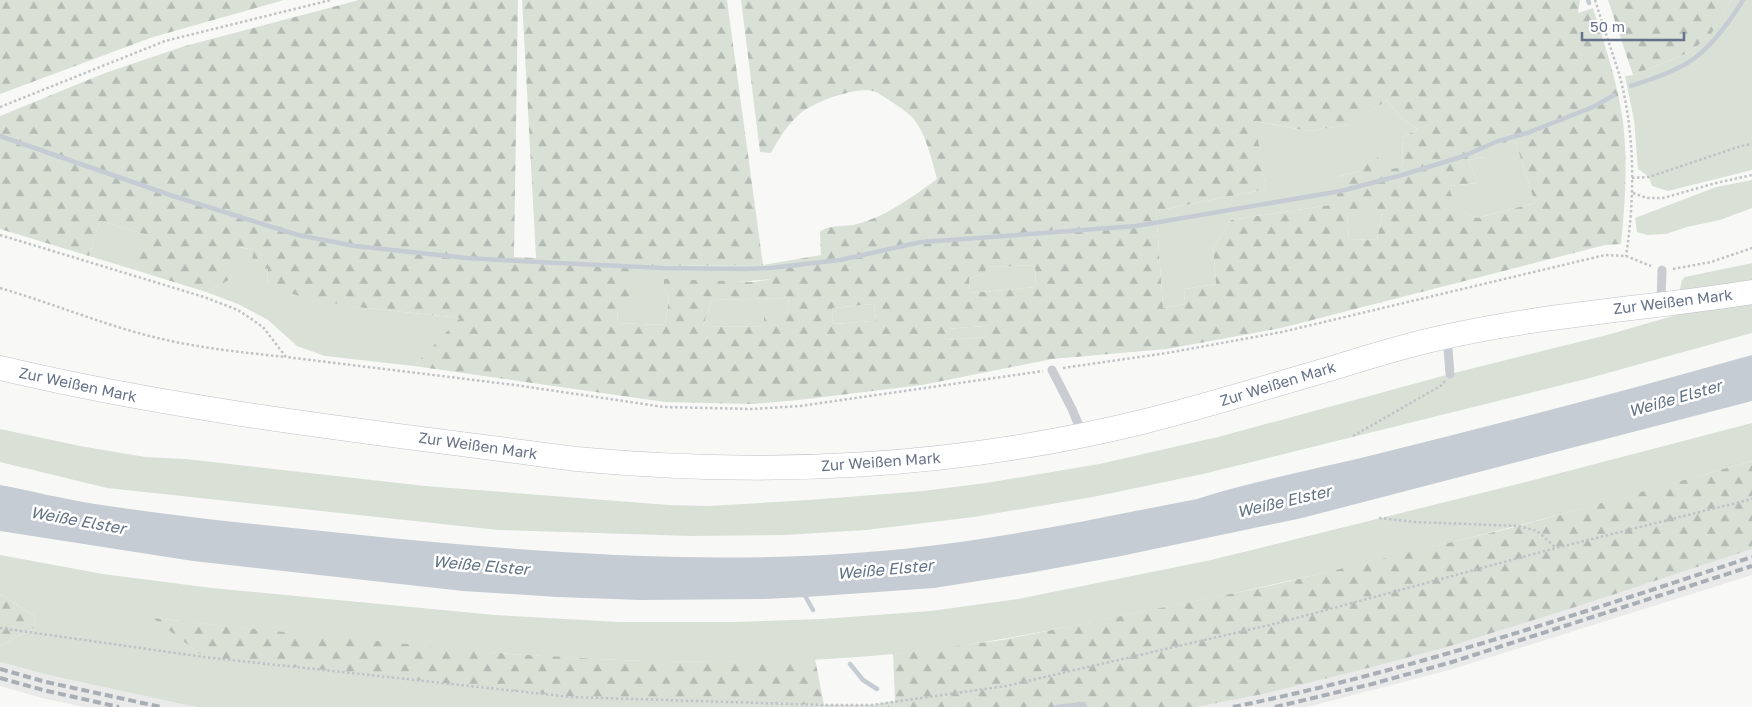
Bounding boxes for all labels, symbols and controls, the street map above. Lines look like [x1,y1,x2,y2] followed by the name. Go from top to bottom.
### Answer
[1582,10,1684,42] scale bar
[1590,17,1625,35] text: 50 m
[1612,285,1734,317] street label: Zur Weißen Mark
[1218,357,1338,409] street label: Zur Weißen Mark
[18,363,139,405] street label: Zur Weißen Mark
[1626,374,1727,421] water label: Weiße Elster
[417,428,539,462] street label: Zur Weißen Mark
[820,448,942,474] street label: Zur Weißen Mark
[1235,480,1336,522] water label: Weiße Elster
[29,502,130,539] water label: Weiße Elster
[432,551,532,579] water label: Weiße Elster
[836,555,936,583] water label: Weiße Elster

